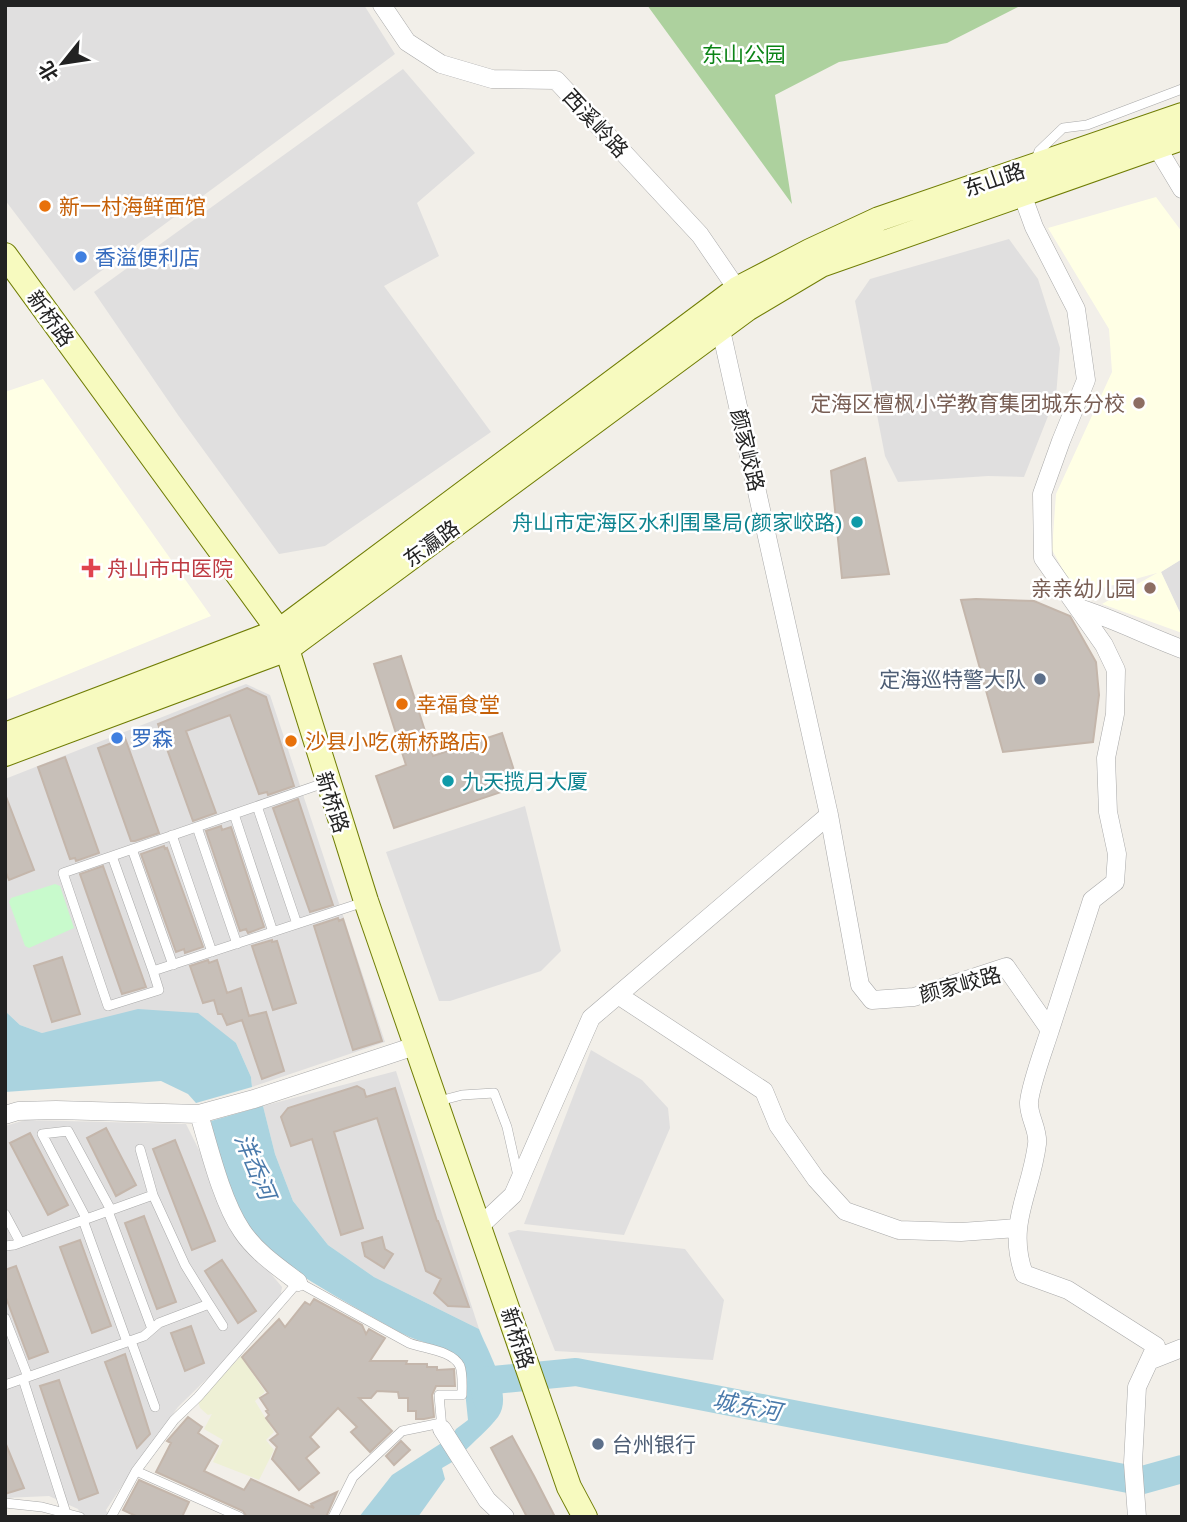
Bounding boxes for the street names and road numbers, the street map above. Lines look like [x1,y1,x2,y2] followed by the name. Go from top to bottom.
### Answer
[558,83,634,163] street label: 西溪岭路
[960,156,1028,202] street label: 东山路
[22,285,80,351] street label: 新桥路
[726,406,770,494] street label: 颜家峧路
[398,514,464,572] street label: 东瀛路
[311,768,355,836] street label: 新桥路
[916,961,1004,1007] street label: 颜家峧路
[496,1304,540,1372] street label: 新桥路

